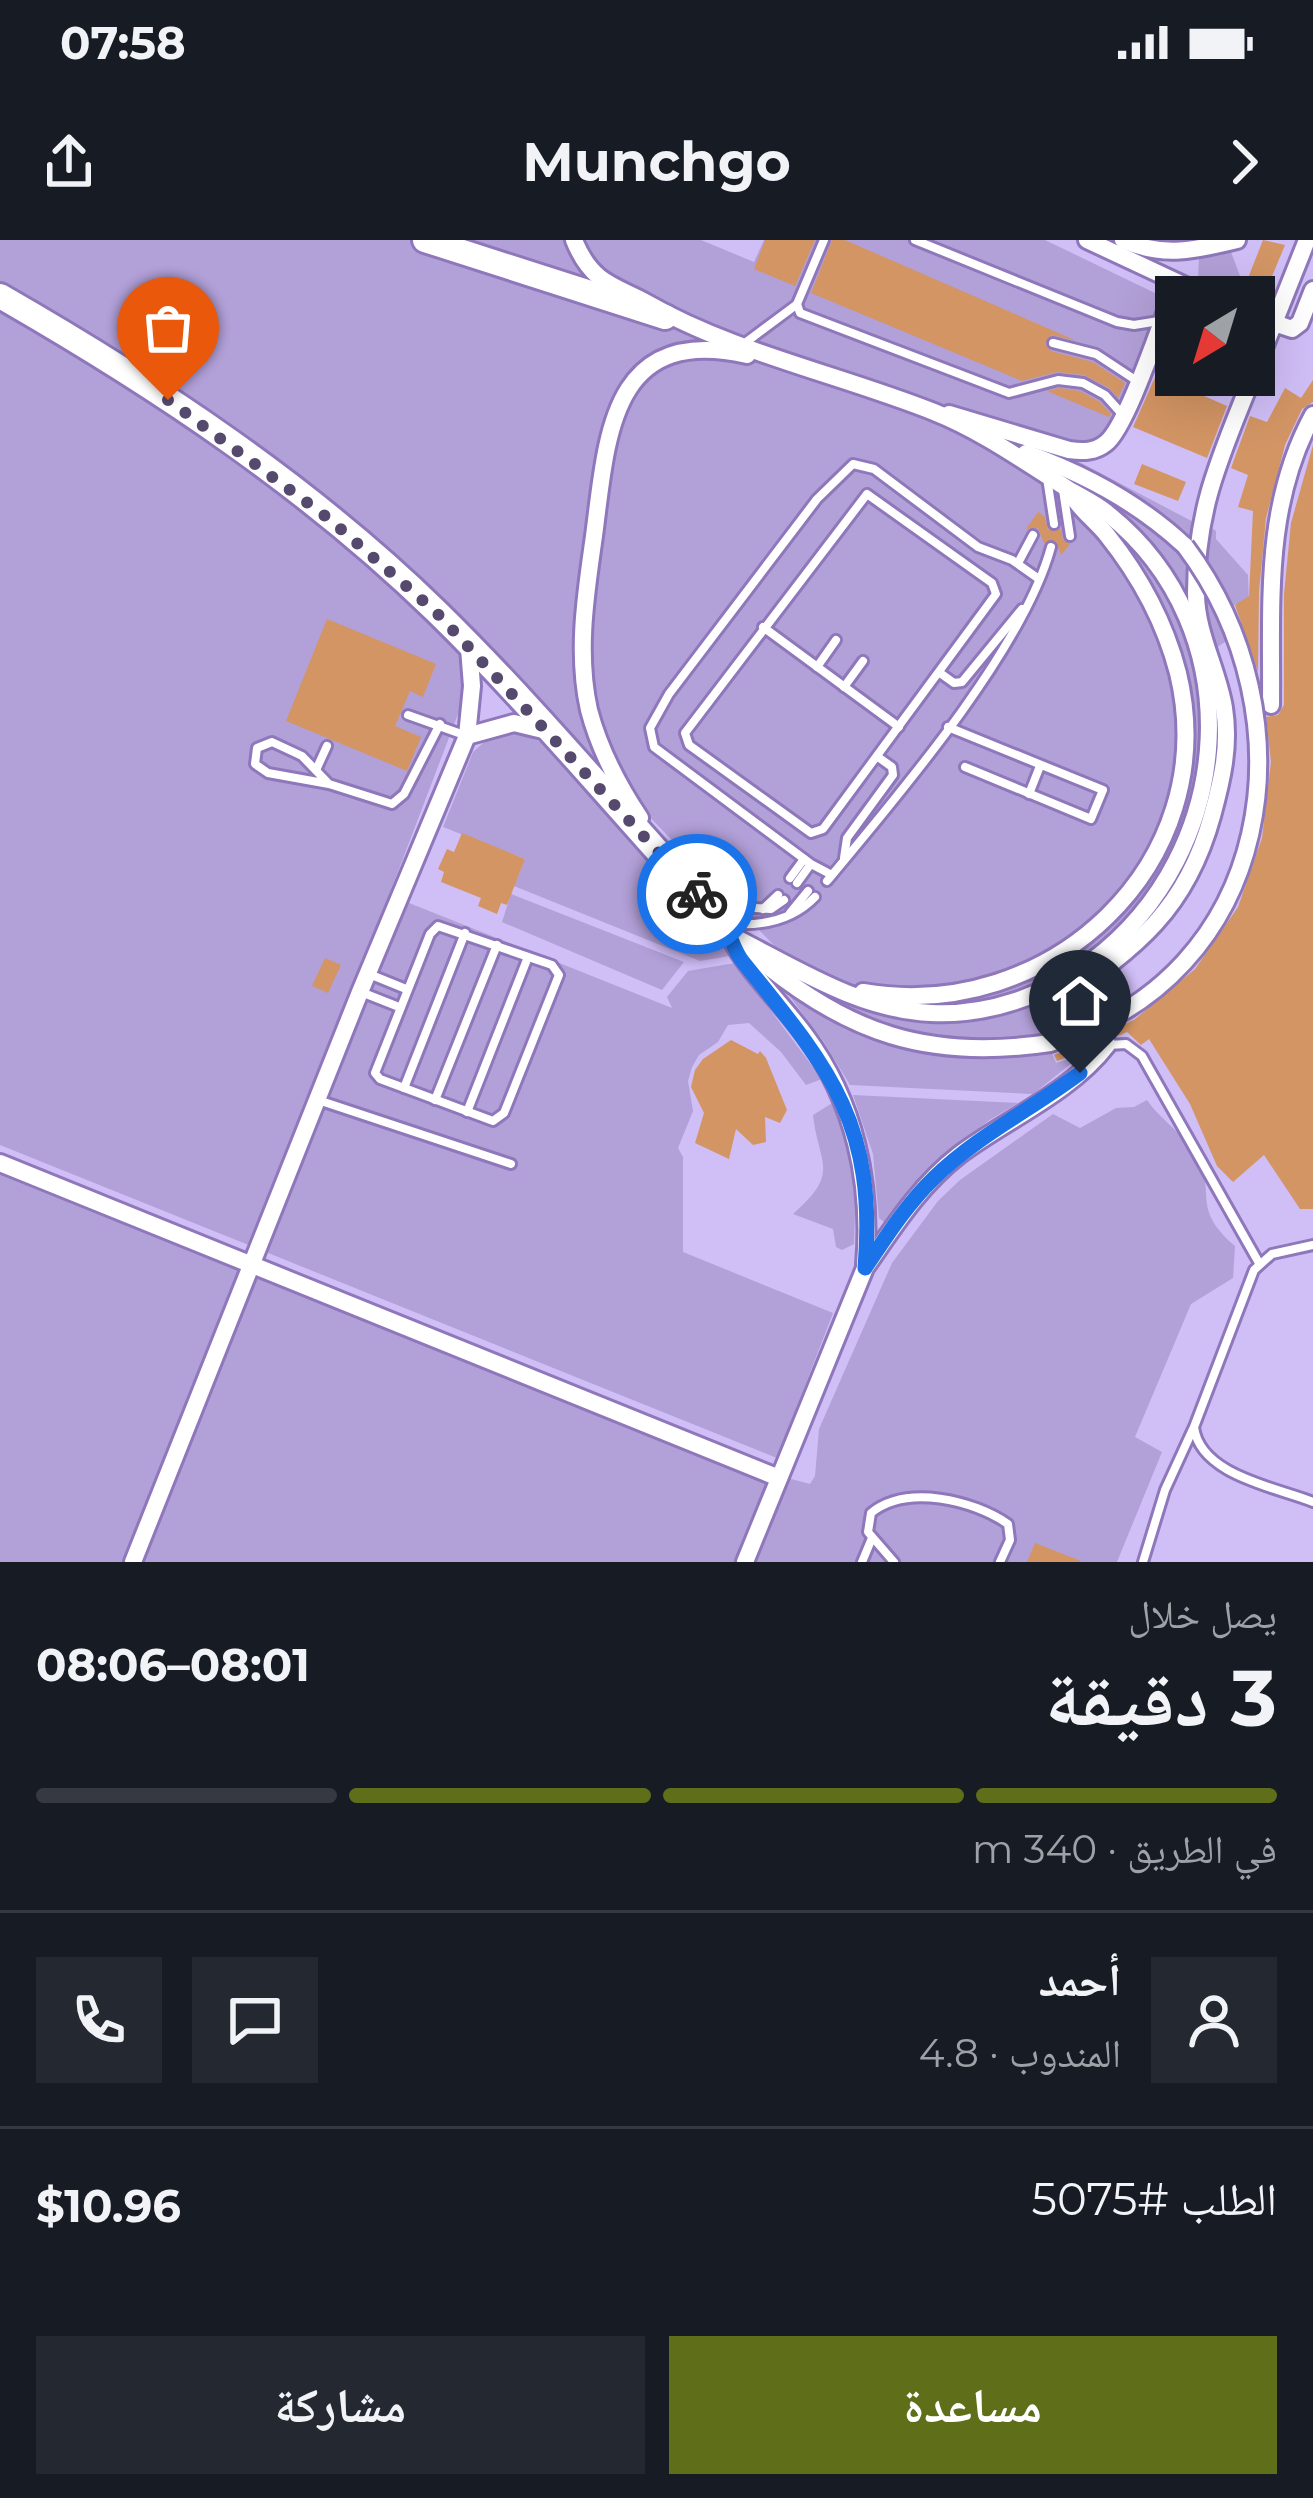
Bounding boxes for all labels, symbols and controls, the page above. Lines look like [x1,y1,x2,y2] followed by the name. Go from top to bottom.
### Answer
[60,15,186,70] text: 07:58
[36,129,102,195] icon: share
[522,129,791,195] text: Munchgo
[1211,129,1277,195] icon: forward
[1155,276,1275,396] north arrow
[1155,276,1275,396] map controls
[117,277,219,400] pin
[135,295,201,361] icon: bag
[637,834,757,954] courier
[664,861,730,927] icon: bike
[1029,950,1131,1073] pin
[1047,968,1113,1034] icon: home
[1128,1590,1277,1638] text: يصل خلال
[36,1637,310,1692] text: 08:01–08:06
[1045,1650,1277,1746] text: 3 دقيقة
[972,1825,1277,1873] text: في الطريق · 340 m
[1039,1952,1121,2007] text: أحمد
[36,1957,162,2083] button: phone
[192,1957,318,2083] button: chat
[1151,1957,1277,2083] button: person
[919,2029,1121,2077] text: المندوب · 4.8
[1031,2171,1277,2226] text: الطلب #5075
[36,2178,181,2233] text: $10.96
[36,2336,645,2474] button: مشاركة
[669,2336,1277,2474] button: مساعدة

